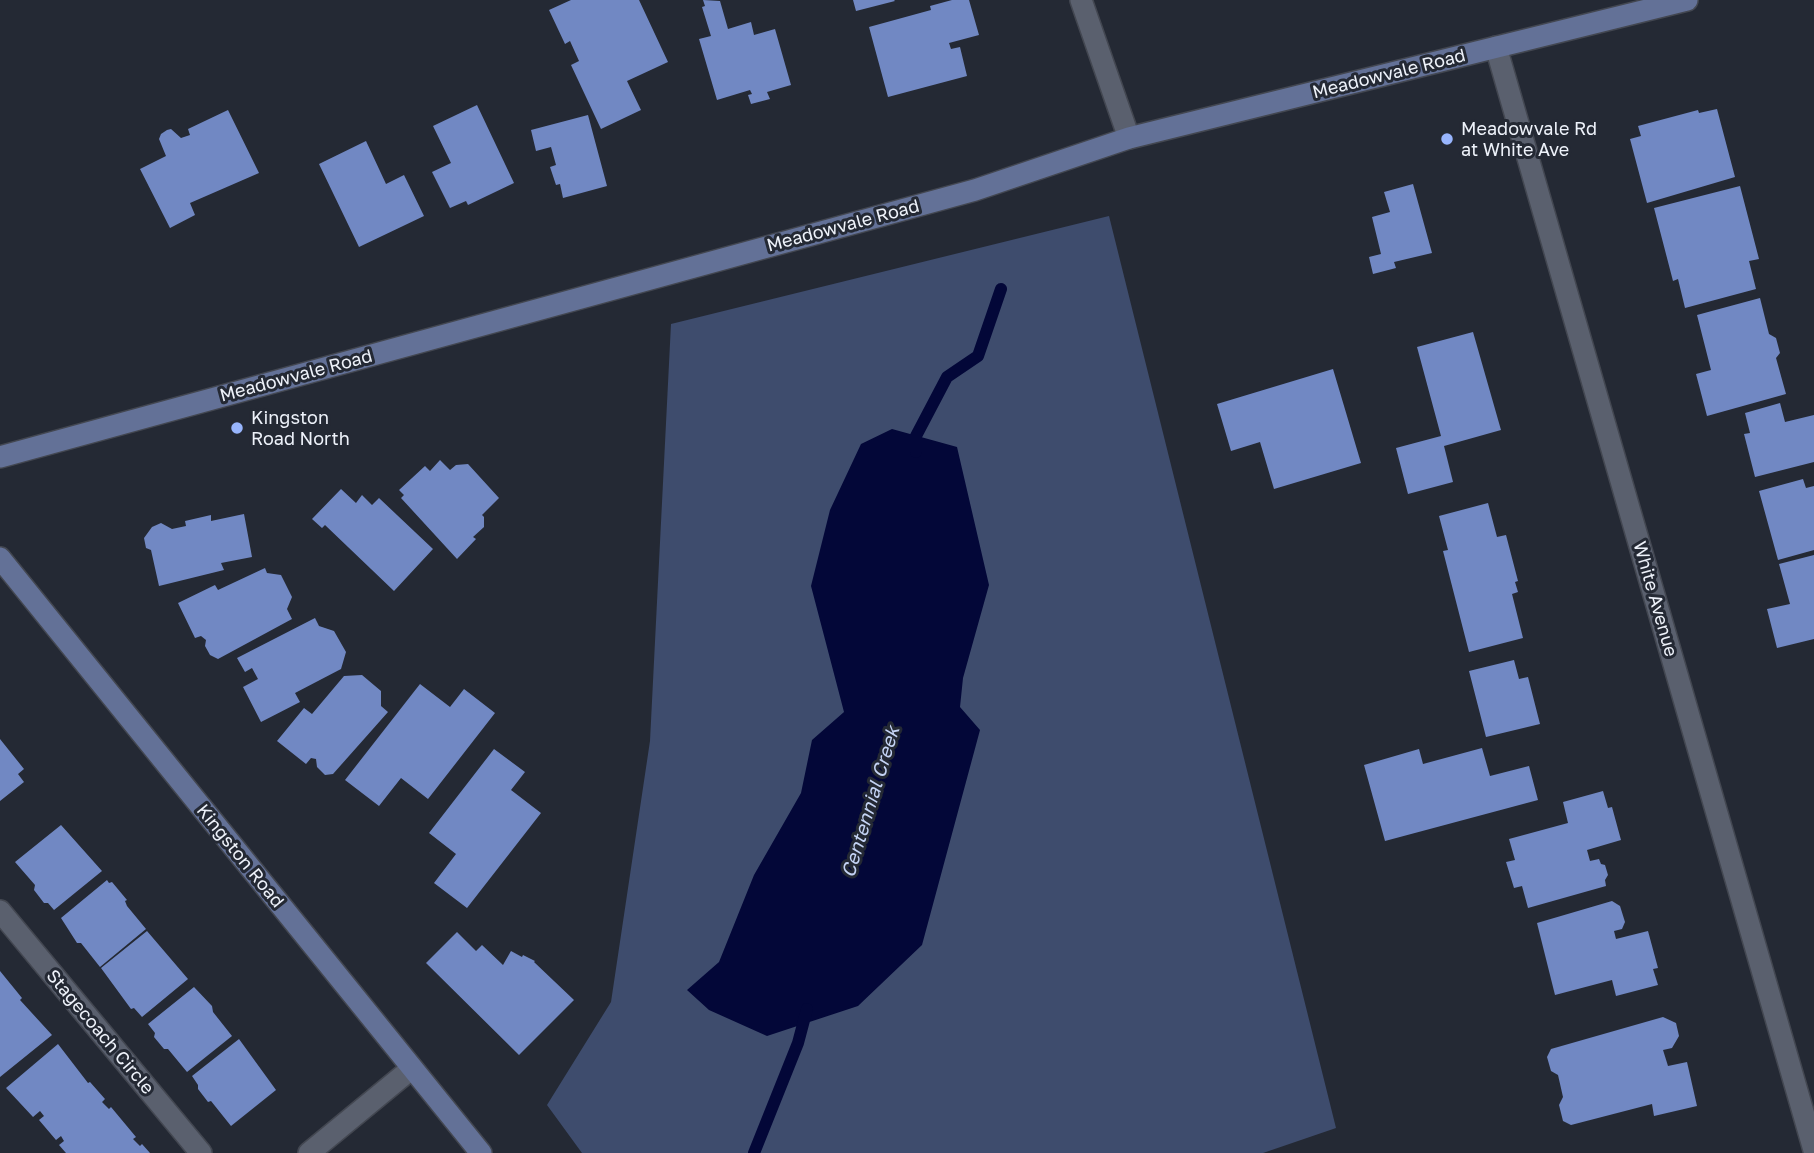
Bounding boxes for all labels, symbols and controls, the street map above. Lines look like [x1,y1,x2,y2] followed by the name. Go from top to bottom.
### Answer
[1310,45,1468,103] street label: Meadowvale Road
[1461,118,1597,160] place label: Meadowvale Rd at White Ave
[1439,131,1455,147] marker: Meadowvale Rd at White Ave
[764,195,922,257] street label: Meadowvale Road
[217,345,375,407] street label: Meadowvale Road
[251,407,350,450] place label: Kingston Road North
[229,420,245,436] marker: Kingston Road North
[1628,539,1682,659] street label: White Avenue
[837,724,905,880] water label: Centennial Creek
[192,800,288,912] street label: Kingston Road
[42,965,158,1099] street label: Stagecoach Circle

